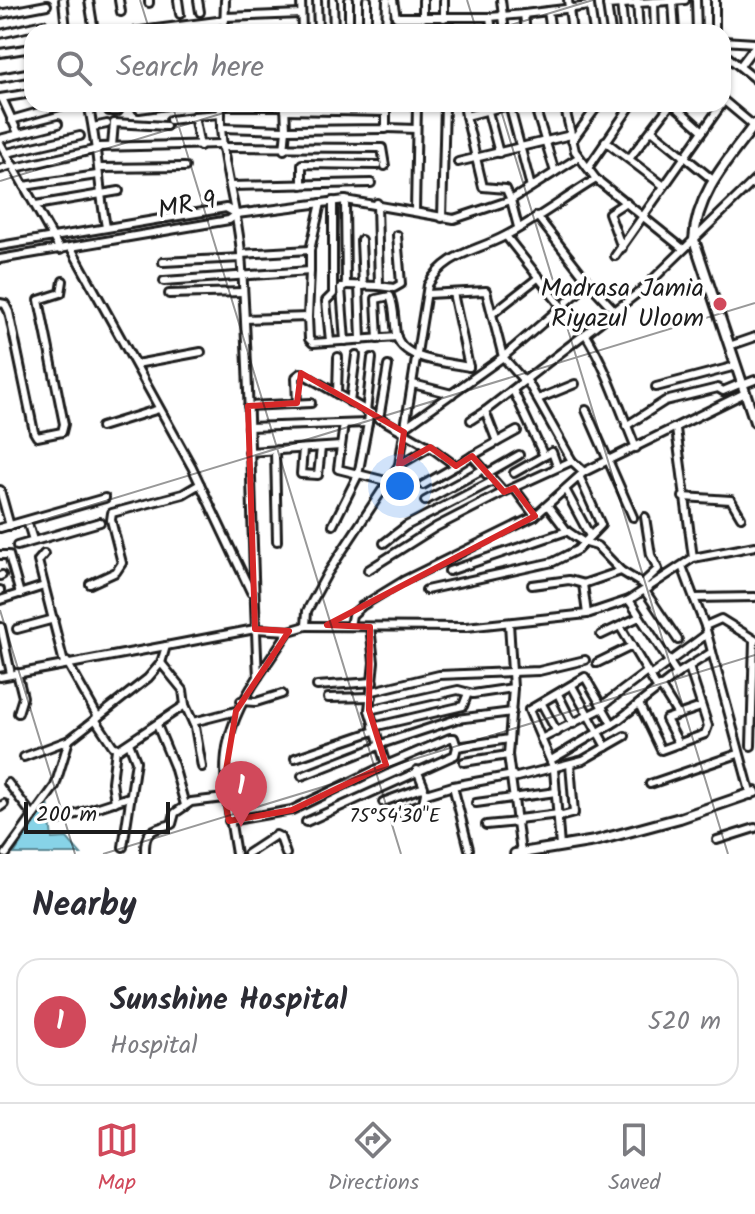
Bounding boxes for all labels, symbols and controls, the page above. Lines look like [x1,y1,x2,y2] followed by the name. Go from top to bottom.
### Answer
[24,24,731,112] search box
[116,44,264,92] text: Search here
[52,46,96,90] icon: search
[154,180,220,232] street label: MR 9
[540,268,704,340] place label: Madrasa Jamia Riyazul Uloom
[711,295,729,313] marker: Madrasa Jamia Riyazul Uloom
[380,466,420,506] your location
[215,761,267,827] pin: 1
[24,798,170,834] scale bar
[36,798,97,833] text: 200 m
[349,801,442,833] text: 75°54'30"E
[32,879,137,933] text: Nearby
[110,977,347,1025] text: Sunshine Hospital
[56,1001,64,1043] text: 1
[648,1001,721,1043] text: 520 m
[110,1025,198,1067] text: Hospital
[95,1118,139,1201] tab: Map
[328,1118,419,1201] tab: Directions
[608,1118,660,1201] tab: Saved

